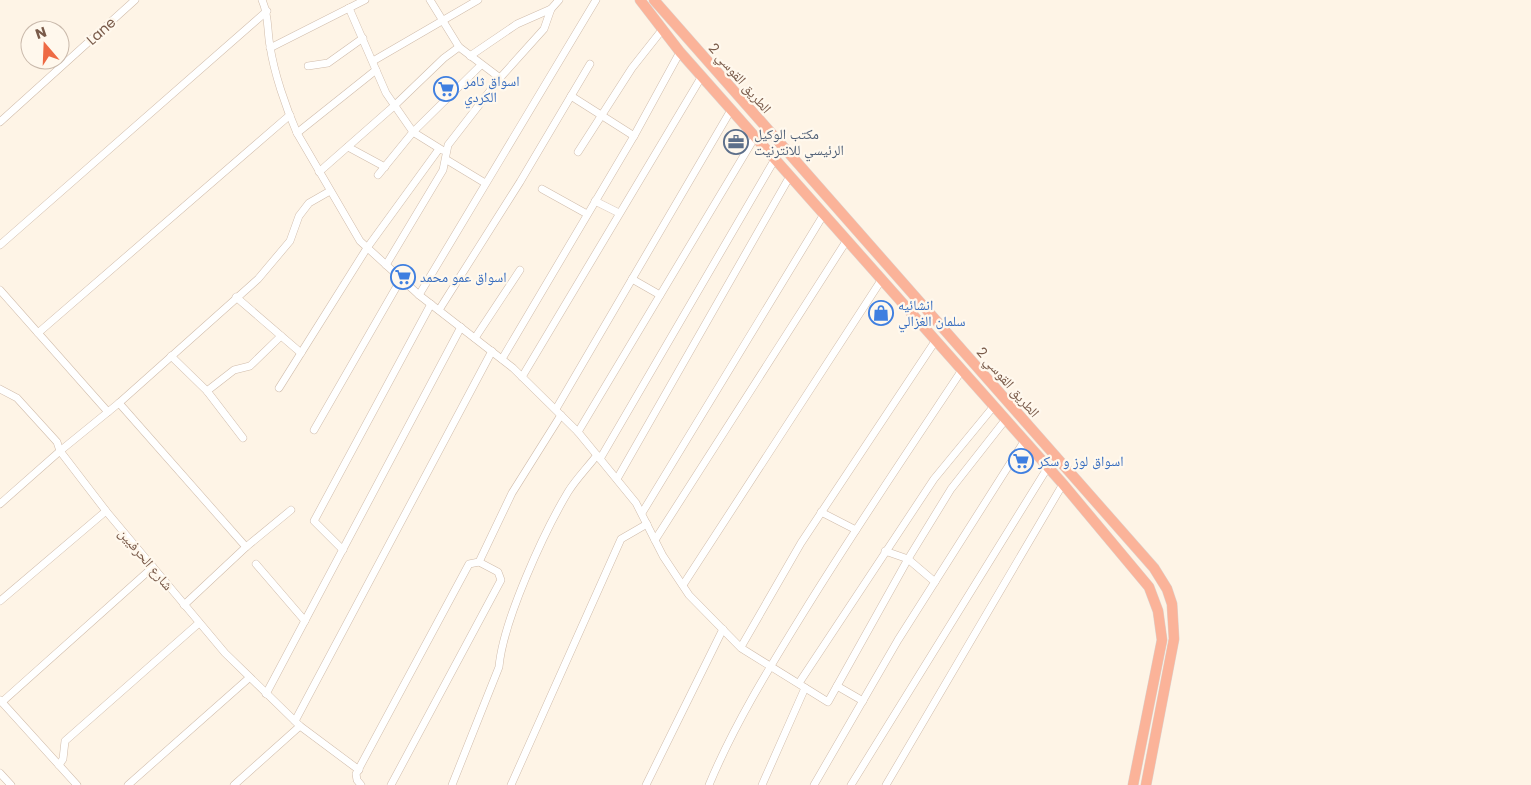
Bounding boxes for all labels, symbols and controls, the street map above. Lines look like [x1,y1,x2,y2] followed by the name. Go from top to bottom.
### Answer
[82,12,120,50] street label: Lane
[20,20,70,70] north arrow
[33,22,49,44] text: N
[703,39,776,118] street label: الطريق القوسي 2
[463,71,520,109] place label: اسواق ثامر الكردي
[433,76,459,102] supermarket icon: اسواق ثامر الكردي
[754,124,844,162] place label: مكتب الوكيل الرئيسي للانترنيت
[723,129,749,155] office icon: مكتب الوكيل الرئيسي للانترنيت
[390,264,416,290] supermarket icon: اسواق عمو محمد
[420,267,507,287] place label: اسواق عمو محمد
[898,295,966,333] place label: انشائيه سلمان الغزالي
[868,300,894,326] shop icon: انشائيه سلمان الغزالي
[971,343,1044,422] street label: الطريق القوسي 2
[1008,448,1034,474] supermarket icon: اسواق لوز و سكر
[1037,451,1123,471] place label: اسواق لوز و سكر
[114,524,178,594] street label: شارع الحرفيين

